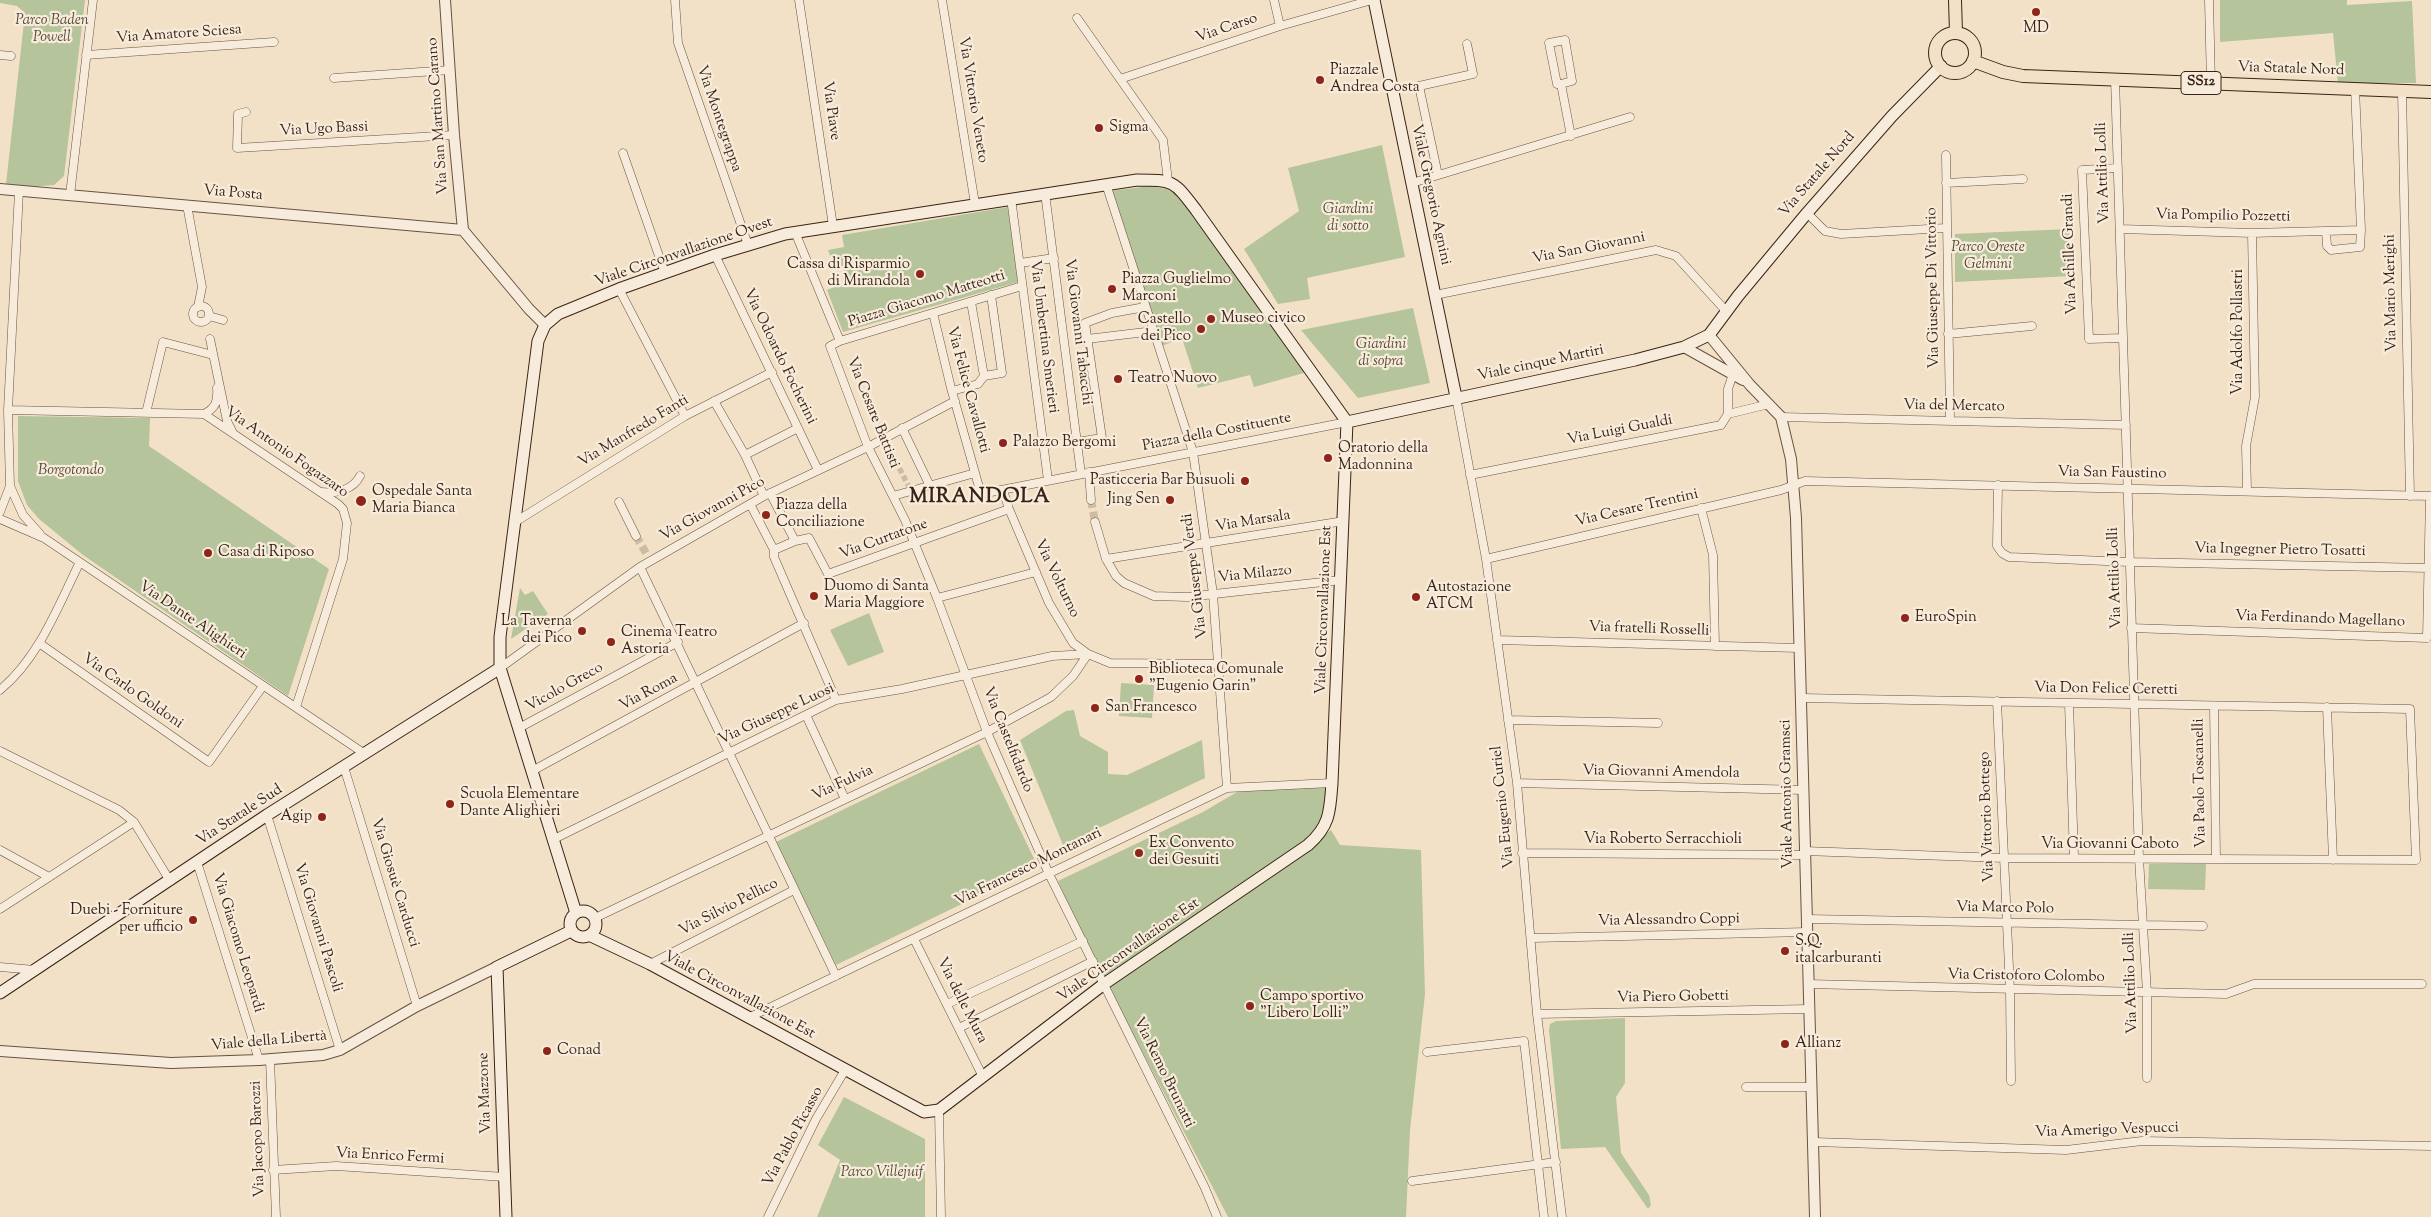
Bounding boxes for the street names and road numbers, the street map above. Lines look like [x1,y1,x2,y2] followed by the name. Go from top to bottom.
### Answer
[1194,10,1260,48] street label: Via Carso
[116,22,242,48] street label: Via Amatore Sciesa
[953,36,991,164] street label: Via Vittorio Veneto
[425,37,453,195] street label: Via San Martino Carano
[2237,59,2345,81] street label: Via Statale Nord
[691,63,745,175] street label: Via Montegrappa
[2181,72,2221,95] road number: SS12
[817,80,843,142] street label: Via Piave
[279,119,369,141] street label: Via Ugo Bassi
[2093,122,2115,224] street label: Via Attilio Lolli
[1406,123,1454,267] street label: Viale Gregorio Agnini
[1776,129,1860,221] street label: Via Statale Nord
[203,182,263,206] street label: Via Posta
[2060,193,2082,315] street label: Via Achille Grandi
[1924,207,1944,369] street label: Via Giuseppe Di Vittorio
[2155,207,2291,227] street label: Via Pompilio Pozzetti
[593,214,775,292] street label: Viale Circonvallazione Ovest
[1531,229,1647,269] street label: Via San Giovanni
[2382,234,2402,352] street label: Via Mario Merighi
[1059,258,1095,406] street label: Via Giovanni Tabacchi
[1025,259,1061,415] street label: Via Umbertina Smerieri
[846,268,1008,332] street label: Piazza Giacomo Matteotti
[2230,269,2248,395] street label: Via Adolfo Pollastri
[738,286,820,428] street label: Via Odoardo Focherini
[941,325,993,455] street label: Via Felice Cavallotti
[1476,342,1606,386] street label: Viale cinque Martiri
[841,355,903,471] street label: Via Cesare Battisti
[575,392,693,472] street label: Via Manfredo Fanti
[1903,397,2005,417] street label: Via del Mercato
[221,404,351,502] street label: Via Antonio Fogazzaro
[1141,410,1293,456] street label: Piazza della Costituente
[1566,412,1674,450] street label: Via Luigi Gualdi
[2057,464,2167,484] street label: Via San Faustino
[657,474,769,546] street label: Via Giovanni Pico
[1574,486,1700,532] street label: Via Cesare Trentini
[1214,507,1292,537] street label: Via Marsala
[1179,512,1213,640] street label: Via Giuseppe Verdi
[837,516,931,564] street label: Via Curtatone
[1313,525,1337,695] street label: Viale Circonvallazione Est
[2105,527,2127,629] street label: Via Attilio Lolli
[1029,537,1083,621] street label: Via Volturno
[2194,541,2366,561] street label: Via Ingegner Pietro Tosatti
[1217,562,1293,588] street label: Via Milazzo
[135,578,249,664] street label: Via Dante Alighieri
[2235,608,2405,632] street label: Via Ferdinando Magellano
[1588,619,1710,641] street label: Via fratelli Rosselli
[78,650,186,734] street label: Via Carlo Goldoni
[523,659,607,717] street label: Vicolo Greco
[617,670,681,716] street label: Via Roma
[716,680,838,750] street label: Via Giuseppe Luosi
[2034,680,2178,700] street label: Via Don Felice Ceretti
[978,685,1036,795] street label: Via Castelfidardo
[2191,718,2211,848] street label: Via Paolo Toscanelli
[1778,719,1798,869] street label: Viale Antonio Gramsci
[1489,745,1519,869] street label: Via Eugenio Curiel
[1977,751,1999,883] street label: Via Vittorio Bottego
[810,762,876,806] street label: Via Fulvia
[1582,763,1740,783] street label: Via Giovanni Amendola
[194,782,286,850] street label: Via Statale Sud
[366,816,422,950] street label: Via Giosuè Carducci
[953,825,1105,911] street label: Via Francesco Montanari
[1584,831,1742,849] street label: Via Roberto Serracchioli
[2041,836,2179,854] street label: Via Giovanni Caboto
[289,861,345,995] street label: Via Giovanni Pascoli
[207,871,267,1015] street label: Via Giacomo Leopardi
[677,875,781,941] street label: Via Silvio Pellico
[1055,895,1203,1007] street label: Viale Circonvallazione Est
[1956,899,2054,919] street label: Via Marco Polo
[1598,911,1740,931] street label: Via Alessandro Coppi
[2121,932,2143,1034] street label: Via Attilio Lolli
[660,948,818,1044] street label: Viale Circonvallazione Est
[932,955,990,1047] street label: Via delle Mura
[1947,967,2105,987] street label: Via Cristoforo Colombo
[1617,988,1729,1008] street label: Via Piero Gobetti
[1129,1015,1197,1131] street label: Via Remo Brunatti
[210,1028,328,1056] street label: Viale della Libertà
[476,1052,496,1134] street label: Via Mazzone
[248,1080,270,1198] street label: Via Jacopo Barozzi
[760,1084,828,1190] street label: Via Pablo Picasso
[2035,1119,2179,1143] street label: Via Amerigo Vespucci
[335,1145,445,1169] street label: Via Enrico Fermi

